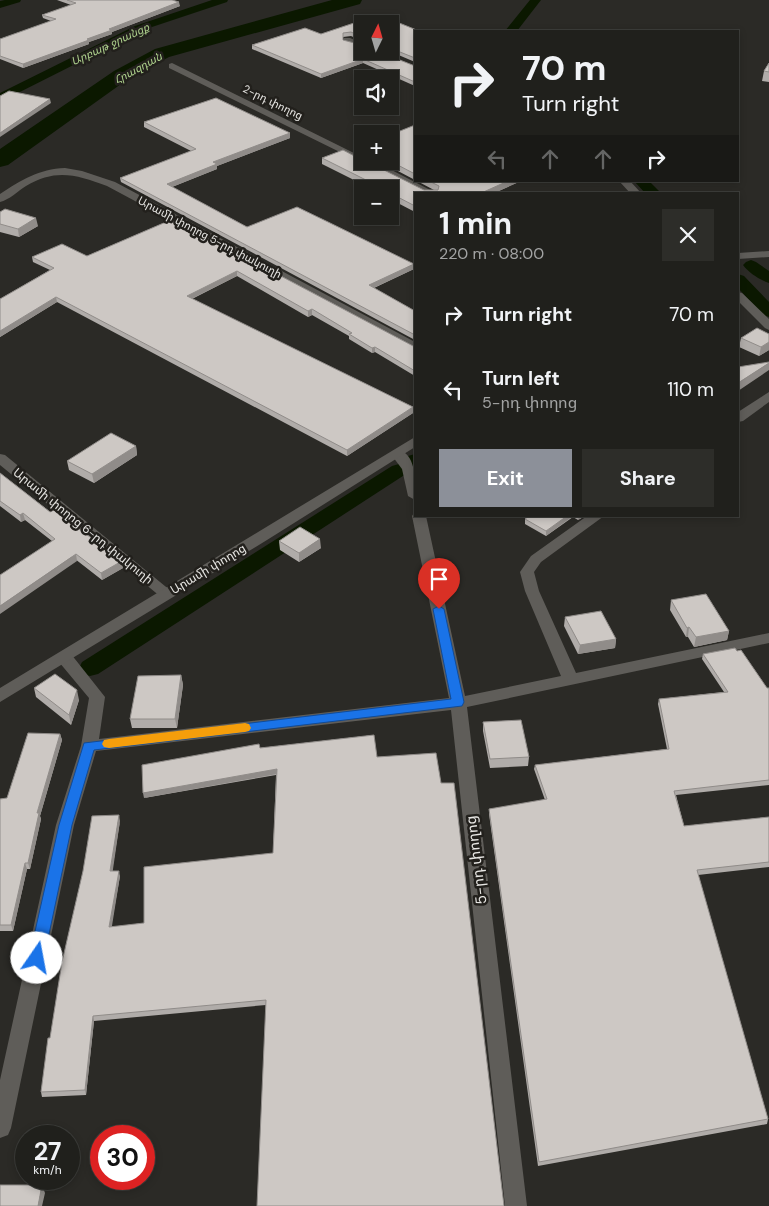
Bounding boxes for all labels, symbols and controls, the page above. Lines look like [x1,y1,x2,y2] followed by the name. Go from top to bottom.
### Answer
[354,15,399,60] north arrow
[354,15,399,225] map controls
[69,20,152,68] water label: Արբաթ ջրանցք
[522,45,606,91] text: 70 m
[112,49,165,87] water label: Հրազդան
[439,50,504,115] icon: right
[354,70,399,115] button: sound
[241,81,305,123] street label: 2-րդ փողոց
[522,89,619,118] text: Turn right
[354,125,399,170] button: +
[483,145,511,173] icon: left
[536,145,564,173] icon: ahead
[589,145,617,173] icon: ahead
[642,145,670,173] icon: right
[354,180,399,225] button: −
[136,193,284,281] street label: Արամի փողոց 5-րդ փակուղի
[439,204,512,243] text: 1 min
[662,209,714,261] button: close
[439,243,544,264] text: 220 m · 08:00
[439,301,467,329] icon: right
[482,302,572,327] text: Turn right
[669,302,714,327] text: 70 m
[482,366,560,391] text: Turn left
[439,376,467,404] icon: left
[667,377,714,402] text: 110 m
[482,392,577,413] text: 5-րդ փողոց
[439,449,572,507] button: Exit
[582,449,714,507] button: Share
[10,465,156,587] street label: Արամի փողոց 6-րդ փակուղի
[167,540,249,598] street label: Արամի փողոց
[418,558,460,609] pin
[425,565,453,593] icon: arrive
[461,814,491,906] street label: 5-րդ փողոց
[10,931,62,983] position arrow
[90,1125,155,1190] speed limit sign: 30
[34,1135,61,1168] text: 27
[33,1162,62,1178] text: km/h

